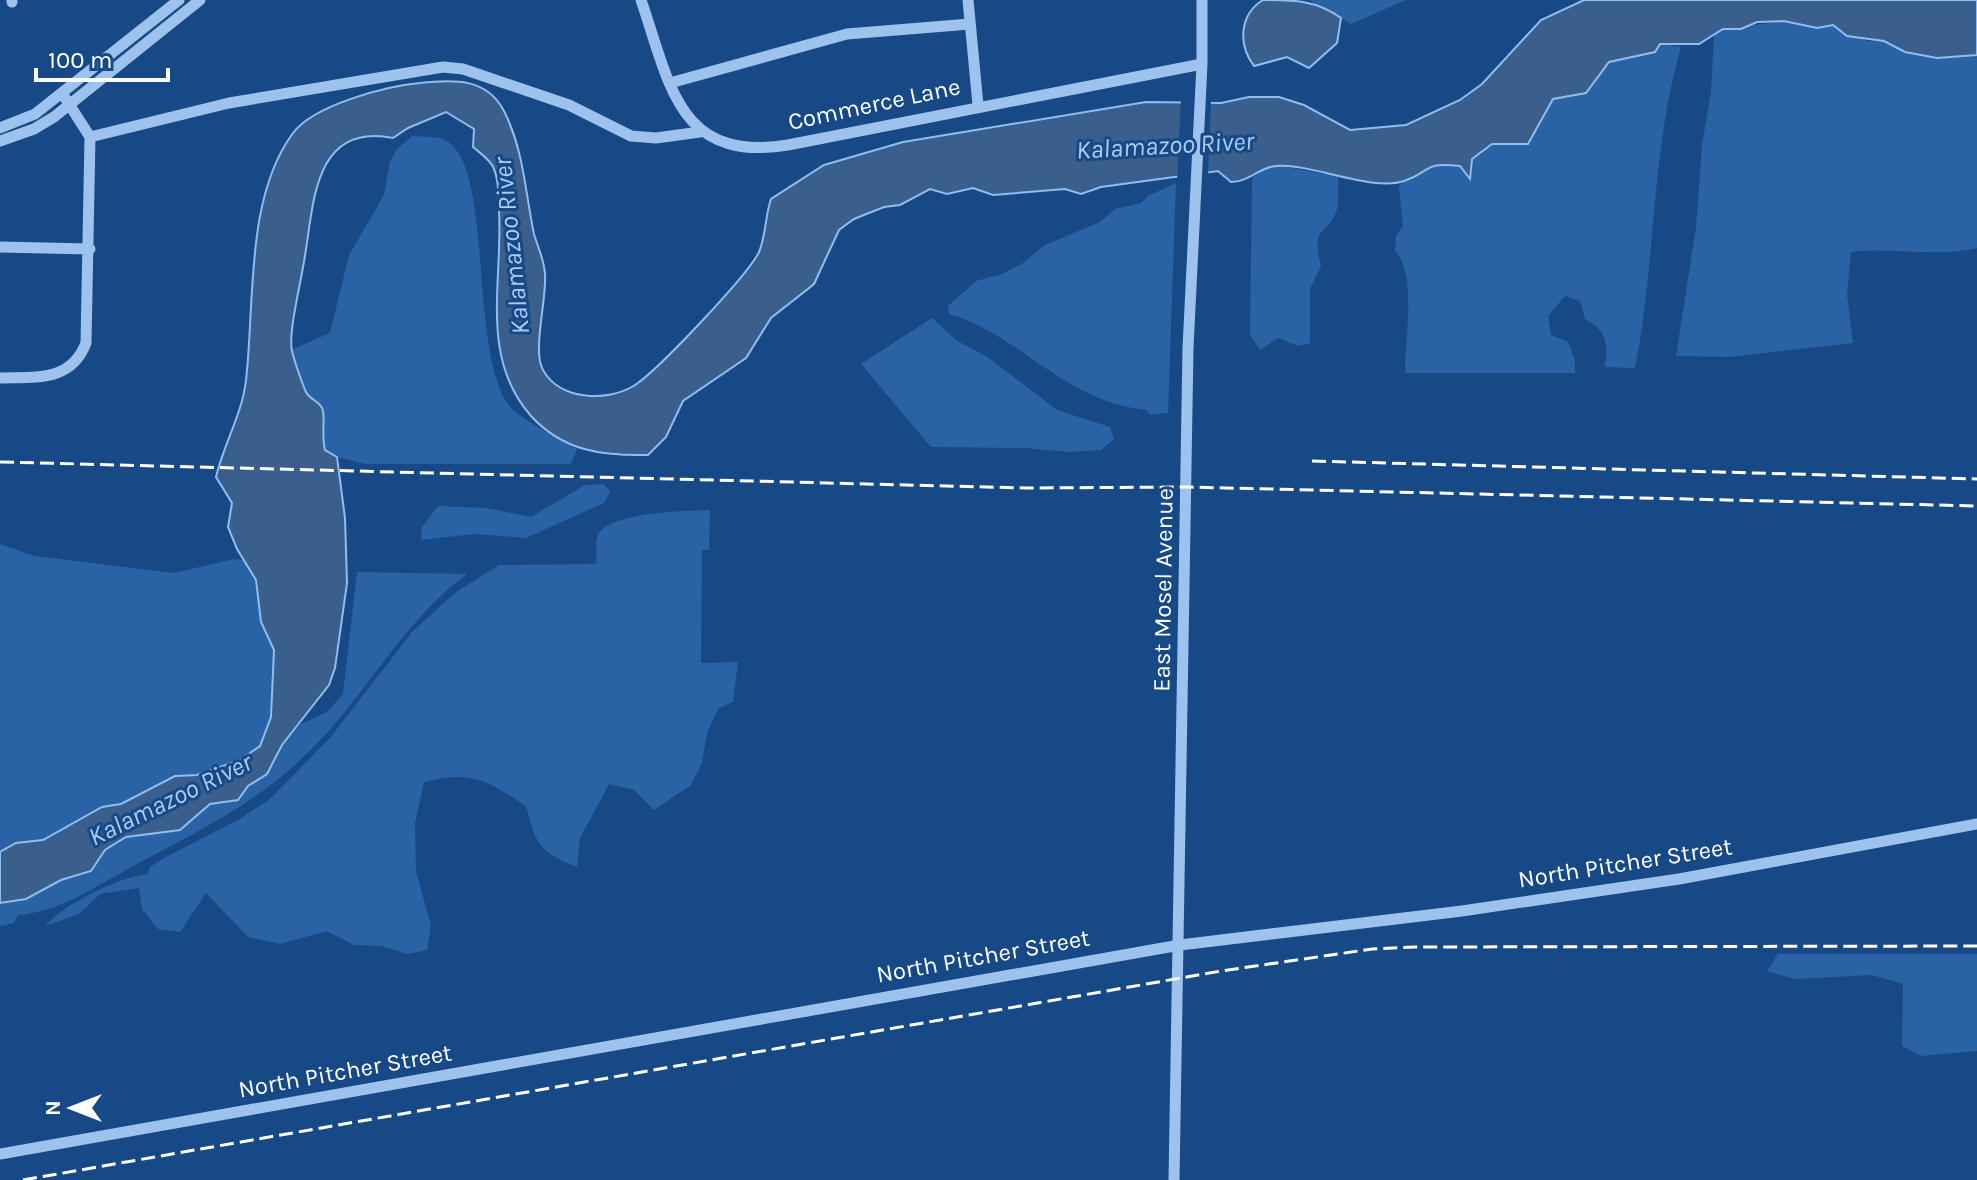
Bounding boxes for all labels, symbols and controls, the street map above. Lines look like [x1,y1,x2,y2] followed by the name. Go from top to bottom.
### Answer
[36,32,168,82] scale bar
[48,46,113,74] text: 100 m
[785,72,963,136] street label: Commerce Lane
[1075,125,1256,166] water label: Kalamazoo River
[487,155,536,336] water label: Kalamazoo River
[1147,488,1179,692] street label: East Mosel Avenue
[83,746,258,852] water label: Kalamazoo River
[1516,832,1734,894] street label: North Pitcher Street
[874,923,1092,989] street label: North Pitcher Street
[236,1038,454,1104] street label: North Pitcher Street
[32,1068,112,1148] north arrow
[40,1100,66,1116] text: N

